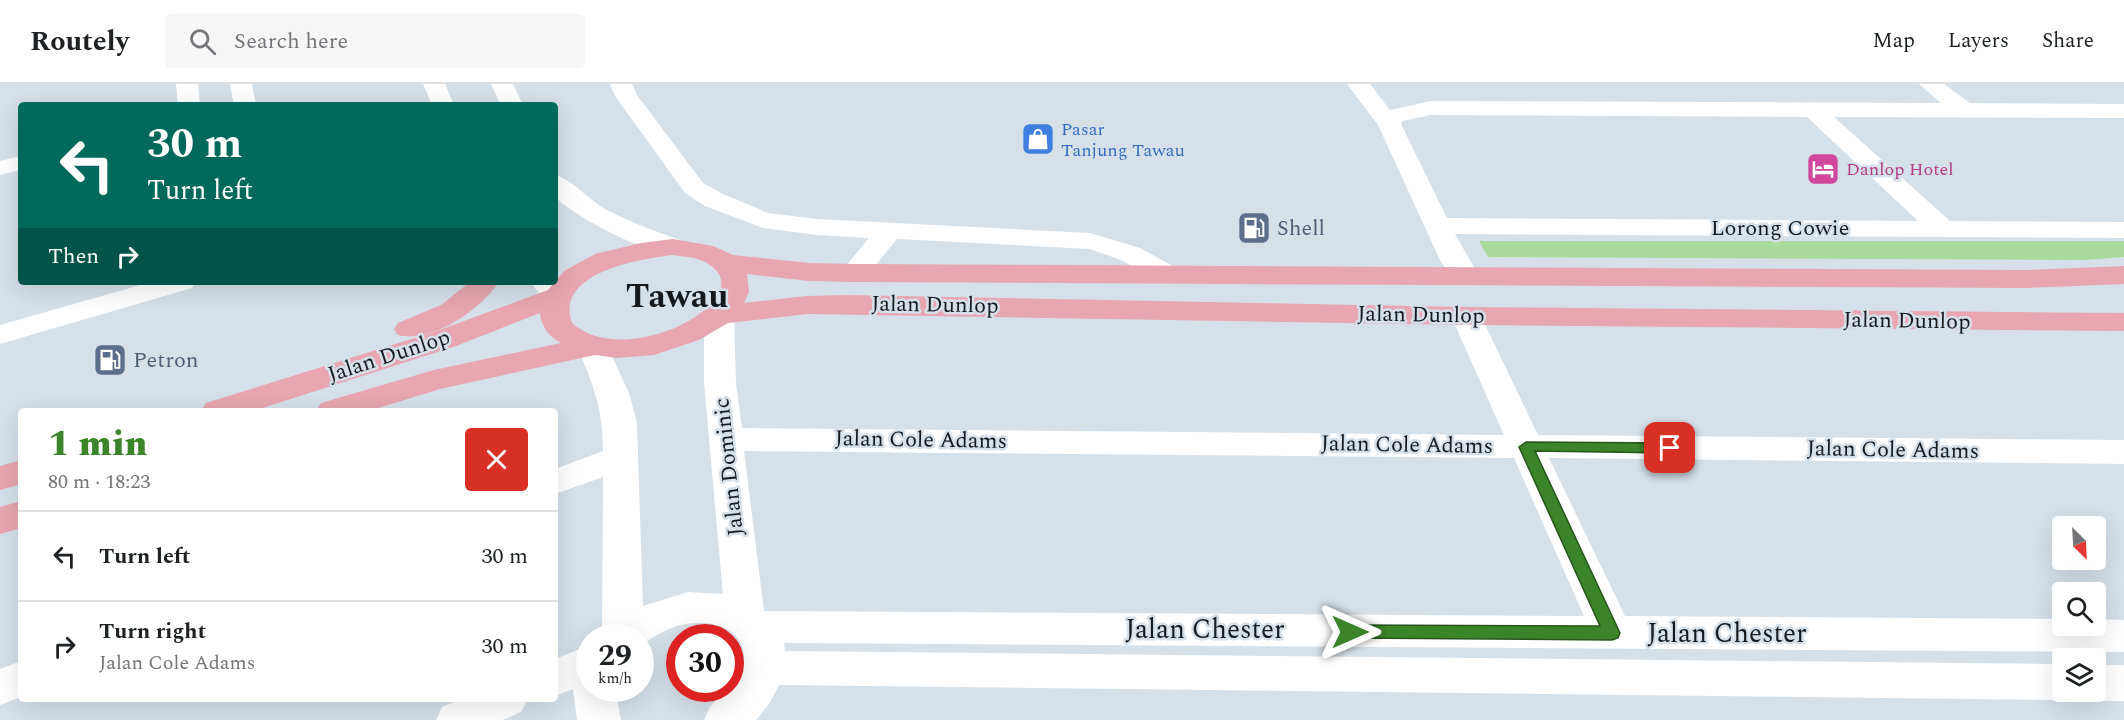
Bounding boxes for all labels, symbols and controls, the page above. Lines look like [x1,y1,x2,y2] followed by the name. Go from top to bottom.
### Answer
[165,14,585,68] search box
[30,20,129,63] text: Routely
[186,25,219,58] icon: search
[234,25,348,58] text: Search here
[1873,25,1915,57] text: Map
[1948,25,2009,57] text: Layers
[2042,25,2094,57] text: Share
[147,113,242,176] text: 30 m
[1061,116,1185,164] place label: Pasar Tanjung Tawau
[1020,121,1056,157] shop icon: Pasar Tanjung Tawau
[48,126,126,204] icon: left
[1805,151,1841,187] hotel icon: Danlop Hotel
[1846,156,1954,183] place label: Danlop Hotel
[147,170,253,212] text: Turn left
[1236,210,1272,246] fuel station icon: Shell
[1277,212,1325,245] place label: Shell
[1711,212,1849,245] street label: Lorong Cowie
[48,240,99,273] text: Then
[111,240,144,273] icon: right
[626,271,728,323] district label: Tawau
[871,287,999,323] street label: Jalan Dunlop
[1357,297,1485,333] street label: Jalan Dunlop
[1843,303,1971,339] street label: Jalan Dunlop
[323,321,455,391] street label: Jalan Dunlop
[92,342,128,378] fuel station icon: Petron
[133,344,199,377] place label: Petron
[705,396,753,538] street label: Jalan Dominic
[48,417,148,472] text: 1 min
[835,422,1007,458] street label: Jalan Cole Adams
[1644,422,1695,473] pin
[1321,427,1493,463] street label: Jalan Cole Adams
[465,428,528,491] button: close
[1653,431,1686,464] icon: arrive
[1807,432,1979,468] street label: Jalan Cole Adams
[48,467,150,497] text: 80 m · 18:23
[2052,516,2106,570] north arrow
[2052,516,2106,702] map controls
[48,540,81,573] icon: left
[99,540,191,573] text: Turn left
[482,540,528,573] text: 30 m
[2052,582,2106,636] button: search
[1318,600,1382,664] position arrow
[1125,609,1285,651] street label: Jalan Chester
[1647,613,1807,655] street label: Jalan Chester
[99,615,206,648] text: Turn right
[666,624,744,702] speed limit sign: 30
[48,630,81,663] icon: right
[482,630,528,663] text: 30 m
[598,633,632,679] text: 29
[99,648,255,678] text: Jalan Cole Adams
[2052,648,2106,702] button: layers
[598,667,632,690] text: km/h

